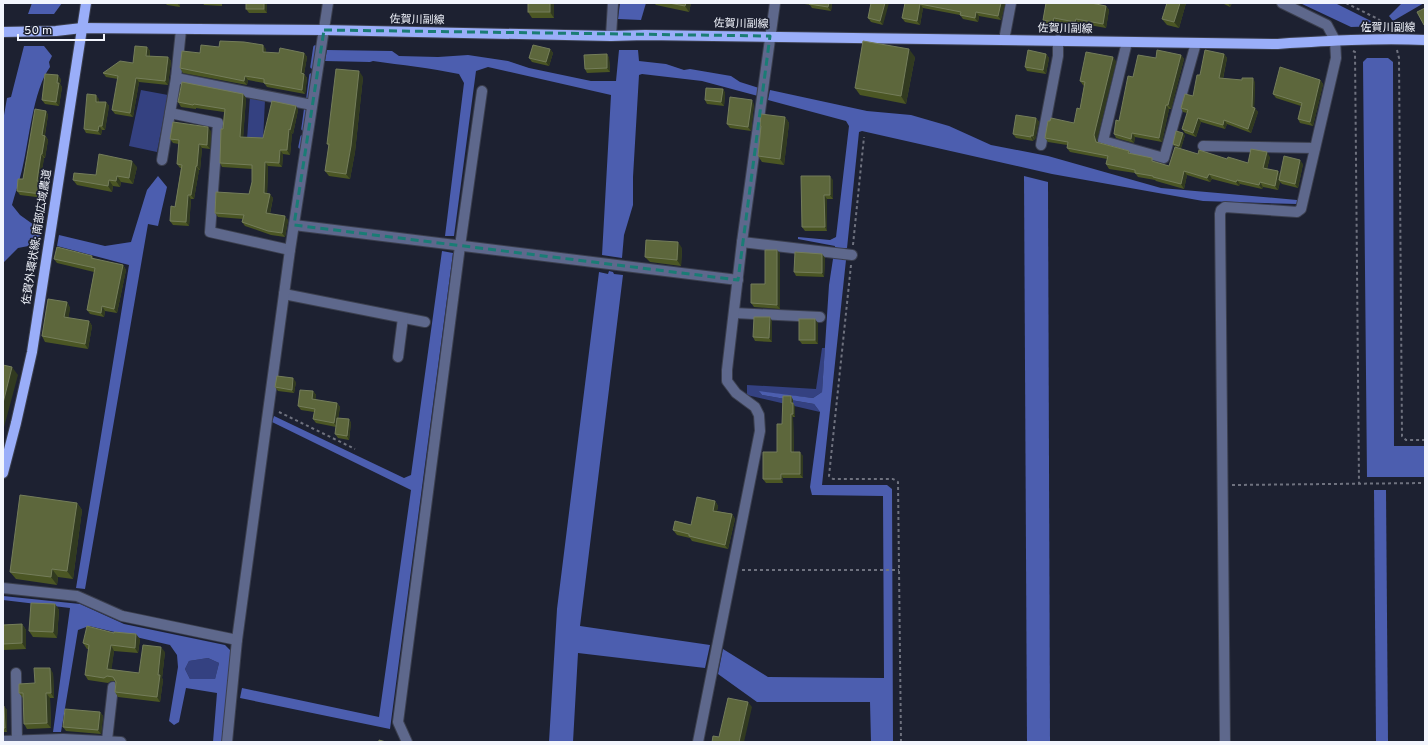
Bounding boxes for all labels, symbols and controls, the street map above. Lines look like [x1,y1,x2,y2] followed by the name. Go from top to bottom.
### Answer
[389,13,445,27] street label: 佐賀川副線
[18,16,104,42] scale bar
[713,17,769,31] street label: 佐賀川副線
[1361,21,1416,35] street label: 佐賀川副線
[1037,22,1093,36] street label: 佐賀川副線
[24,23,52,39] text: 50 m
[19,168,55,306] street label: 佐賀外環状線; 南部広域農道

